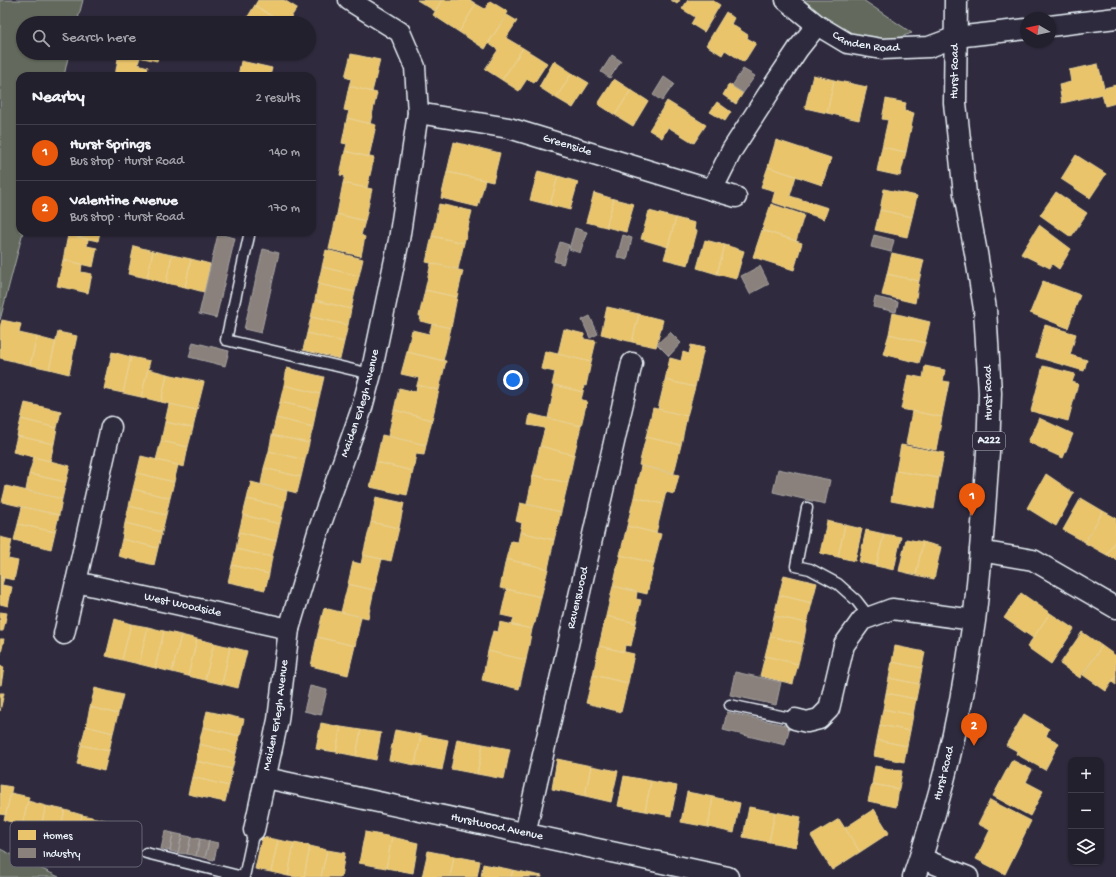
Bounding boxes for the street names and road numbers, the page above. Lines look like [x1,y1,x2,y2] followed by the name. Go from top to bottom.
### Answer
[829,28,901,56] street label: Camden Road
[948,43,963,99] street label: Hurst Road
[541,132,594,160] street label: Greenside
[338,347,383,460] street label: Maiden Erlegh Avenue
[982,364,996,421] street label: Hurst Road
[973,432,1005,450] road number: A222
[565,565,593,630] street label: Ravenswood
[143,590,223,621] street label: West Woodside
[260,658,292,772] street label: Maiden Erlegh Avenue
[931,744,958,802] street label: Hurst Road
[449,811,545,844] street label: Hurstwood Avenue

